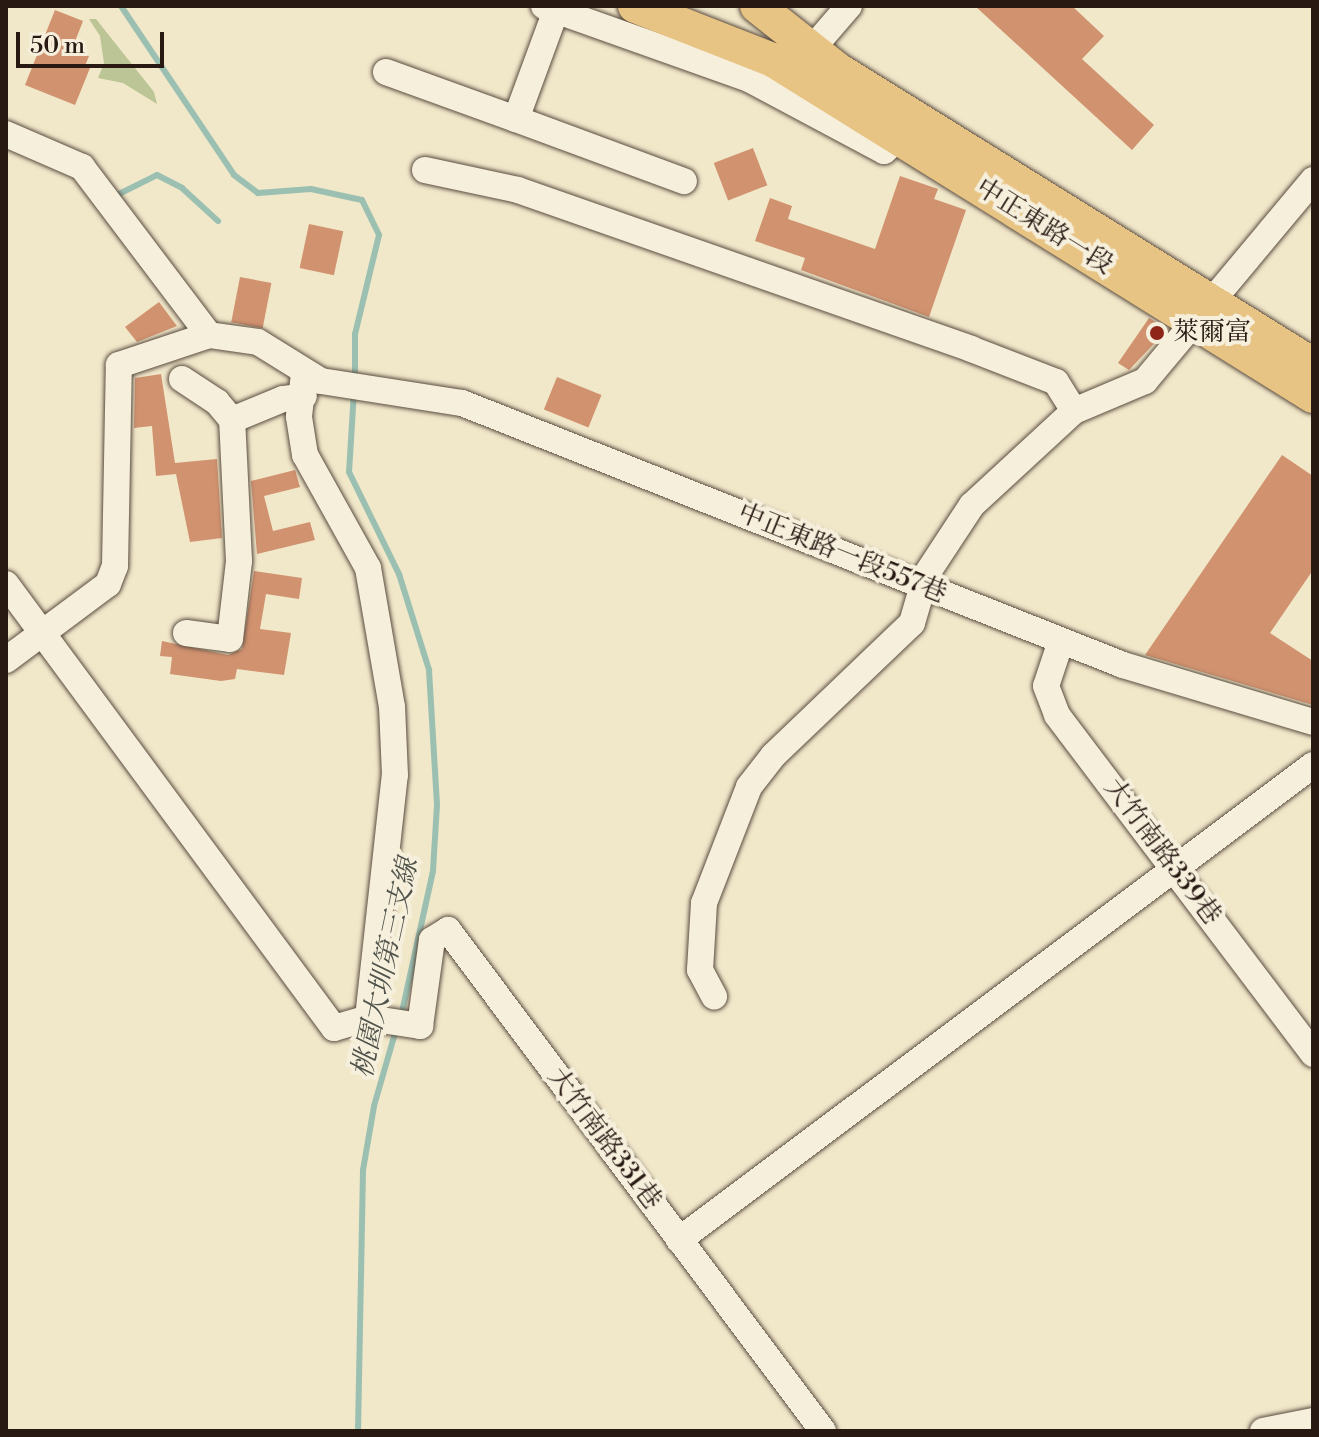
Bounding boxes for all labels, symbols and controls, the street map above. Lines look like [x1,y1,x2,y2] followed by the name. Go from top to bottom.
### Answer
[20,16,168,66] scale bar
[30,31,85,61] text: 50 m
[970,172,1118,282] street label: 中正東路一段
[1173,317,1251,349] place label: 萊爾富
[1148,324,1166,342] marker: 萊爾富
[733,498,951,610] street label: 中正東路一段557巷
[1097,773,1227,931] street label: 大竹南路339巷
[346,855,426,1081] water label: 桃園大圳第三支線
[541,1062,667,1216] street label: 大竹南路331巷

